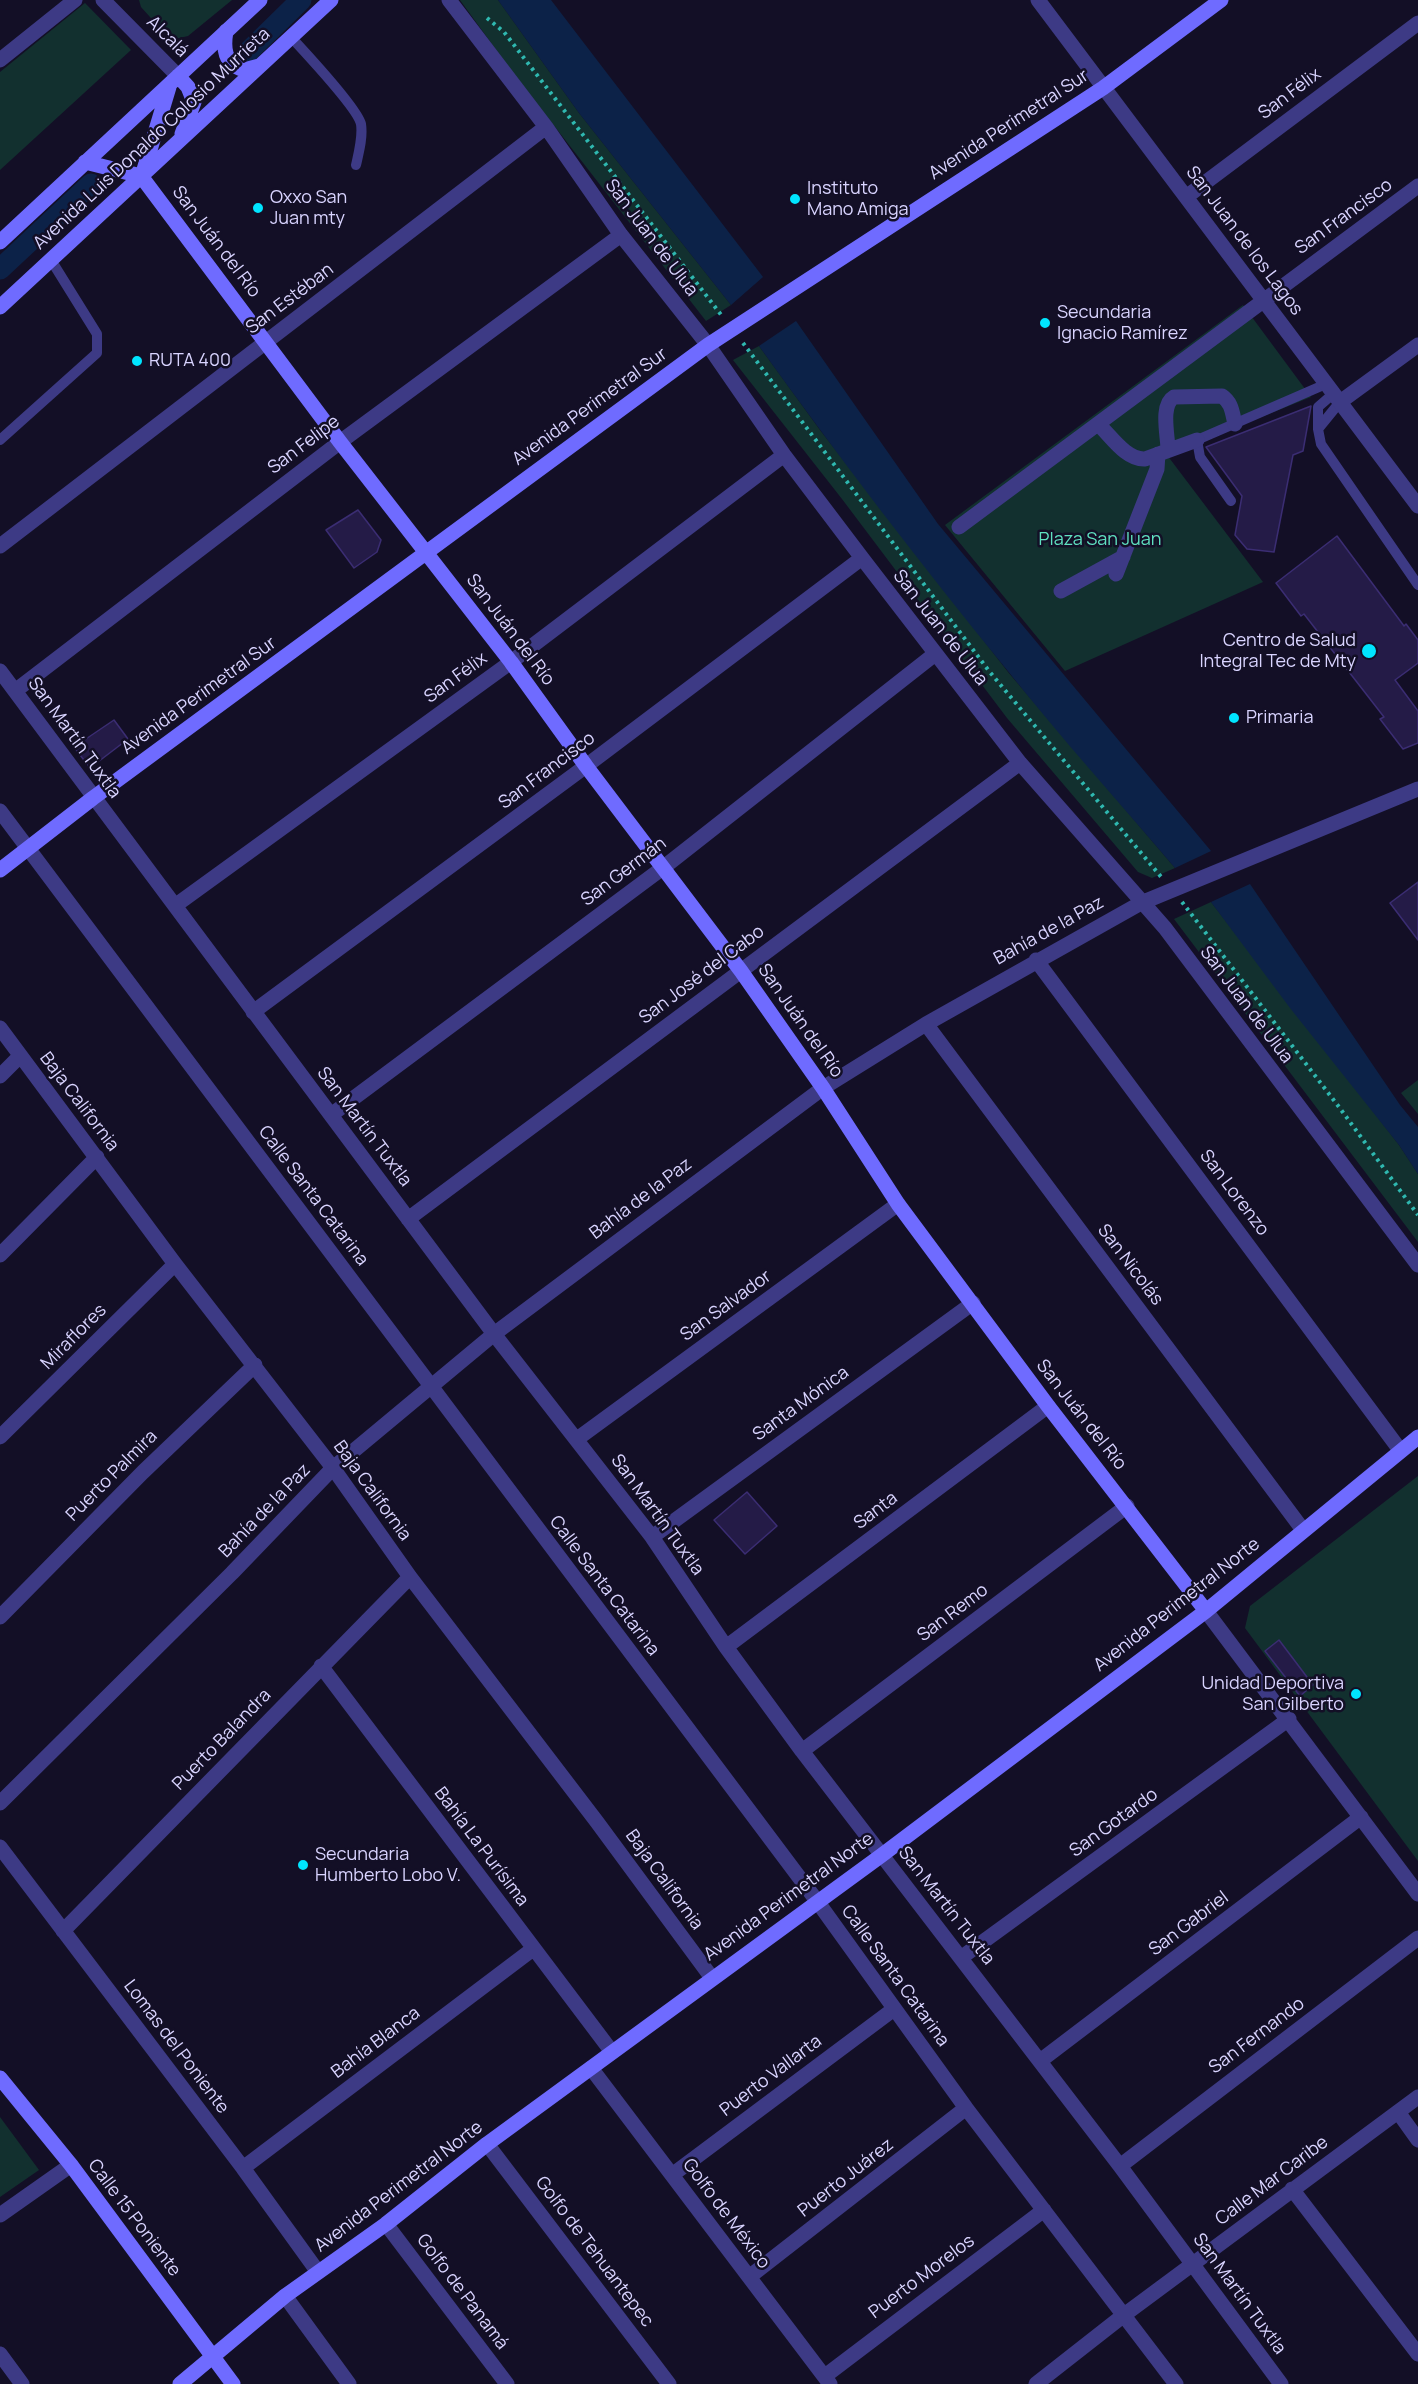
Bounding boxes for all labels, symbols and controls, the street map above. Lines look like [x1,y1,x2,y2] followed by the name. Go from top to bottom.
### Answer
[142,12,192,62] street label: Alcalá
[29,24,275,254] street label: Avenida Luis Donaldo Colosio Murrieta
[1255,64,1325,124] street label: San Félix
[925,65,1093,185] street label: Avenida Perimetral Sur
[1181,162,1307,320] street label: San Juan de los Lagos
[1291,174,1397,260] street label: San Francisco
[600,175,702,301] street label: San Juan de Ulua
[807,178,909,220] place label: Instituto Mano Amiga
[167,182,265,302] street label: San Juán del Río
[270,187,347,230] place label: Oxxo San Juan mty
[788,192,802,206] marker: Instituto Mano Amiga
[251,201,265,215] marker: Oxxo San Juan mty
[242,259,338,339] street label: San Estéban
[1057,302,1188,344] place label: Secundaria Ignacio Ramírez
[1038,316,1052,330] marker: Secundaria Ignacio Ramírez
[508,344,672,470] street label: Avenida Perimetral Sur
[149,350,231,372] place label: RUTA 400
[130,354,144,368] marker: RUTA 400
[264,411,344,479] street label: San Felipe
[1039,529,1161,551] park label: Plaza San Juan
[888,566,992,690] street label: San Juan de Ulua
[461,570,559,690] street label: San Juán del Río
[1199,630,1356,672] place label: Centro de Salud Integral Tec de Mty
[117,633,281,759] street label: Avenida Perimetral Sur
[1360,642,1378,660] marker: Centro de Salud Integral Tec de Mty
[420,648,492,708] street label: San Félix
[23,673,125,803] street label: San Martín Tuxtla
[1246,707,1314,729] place label: Primaria
[1227,711,1241,725] marker: Primaria
[495,728,599,814] street label: San Francisco
[577,833,671,911] street label: San Germán
[990,892,1108,970] street label: Bahía de la Paz
[635,921,769,1029] street label: San José del Cabo
[1195,942,1297,1068] street label: San Juan de Ulua
[753,960,847,1082] street label: San Juán del Río
[35,1048,123,1156] street label: Baja California
[312,1063,416,1191] street label: San Martín Tuxtla
[253,1122,373,1270] street label: Calle Santa Catarina
[1195,1146,1273,1240] street label: San Lorenzo
[586,1154,696,1244] street label: Bahía de la Paz
[1093,1220,1167,1310] street label: San Nicolás
[676,1266,776,1346] street label: San Salvador
[37,1300,111,1374] street label: Miraflores
[1031,1356,1131,1474] street label: San Juán del Río
[749,1362,853,1446] street label: Santa Mónica
[62,1426,162,1526] street label: Puerto Palmira
[328,1437,416,1545] street label: Baja California
[606,1450,708,1580] street label: San Martín Tuxtla
[215,1460,315,1562] street label: Bahía de la Paz
[850,1488,902,1534] street label: Santa
[544,1512,664,1660] street label: Calle Santa Catarina
[1090,1534,1264,1676] street label: Avenida Perimetral Norte
[913,1579,993,1647] street label: San Remo
[1201,1673,1344,1716] place label: Unidad Deportiva San Gilberto
[168,1685,276,1795] street label: Puerto Balandra
[1349,1687,1363,1701] marker: Unidad Deportiva San Gilberto
[429,1783,533,1911] street label: Bahía La Purísima
[1066,1784,1162,1862] street label: San Gotardo
[620,1826,708,1934] street label: Baja California
[700,1828,878,1966] street label: Avenida Perimetral Norte
[893,1843,999,1969] street label: San Martín Tuxtla
[315,1844,461,1886] place label: Secundaria Humberto Lobo V.
[296,1858,310,1872] marker: Secundaria Humberto Lobo V.
[1145,1887,1233,1961] street label: San Gabriel
[836,1901,954,2051] street label: Calle Santa Catarina
[119,1976,233,2118] street label: Lomas del Poniente
[1205,1993,1309,2079] street label: San Fernando
[327,2003,425,2083] street label: Bahía Blanca
[716,2031,826,2121] street label: Puerto Vallarta
[311,2117,487,2257] street label: Avenida Perimetral Norte
[1211,2132,1333,2230] street label: Calle Mar Caribe
[794,2134,898,2222] street label: Puerto Juárez
[83,2155,185,2281] street label: Calle 15 Poniente
[678,2155,774,2273] street label: Golfo de México
[530,2173,658,2331] street label: Golfo de Tehuantepec
[1188,2229,1290,2359] street label: San Martín Tuxtla
[412,2230,512,2354] street label: Golfo de Panamá
[865,2230,979,2324] street label: Puerto Morelos

